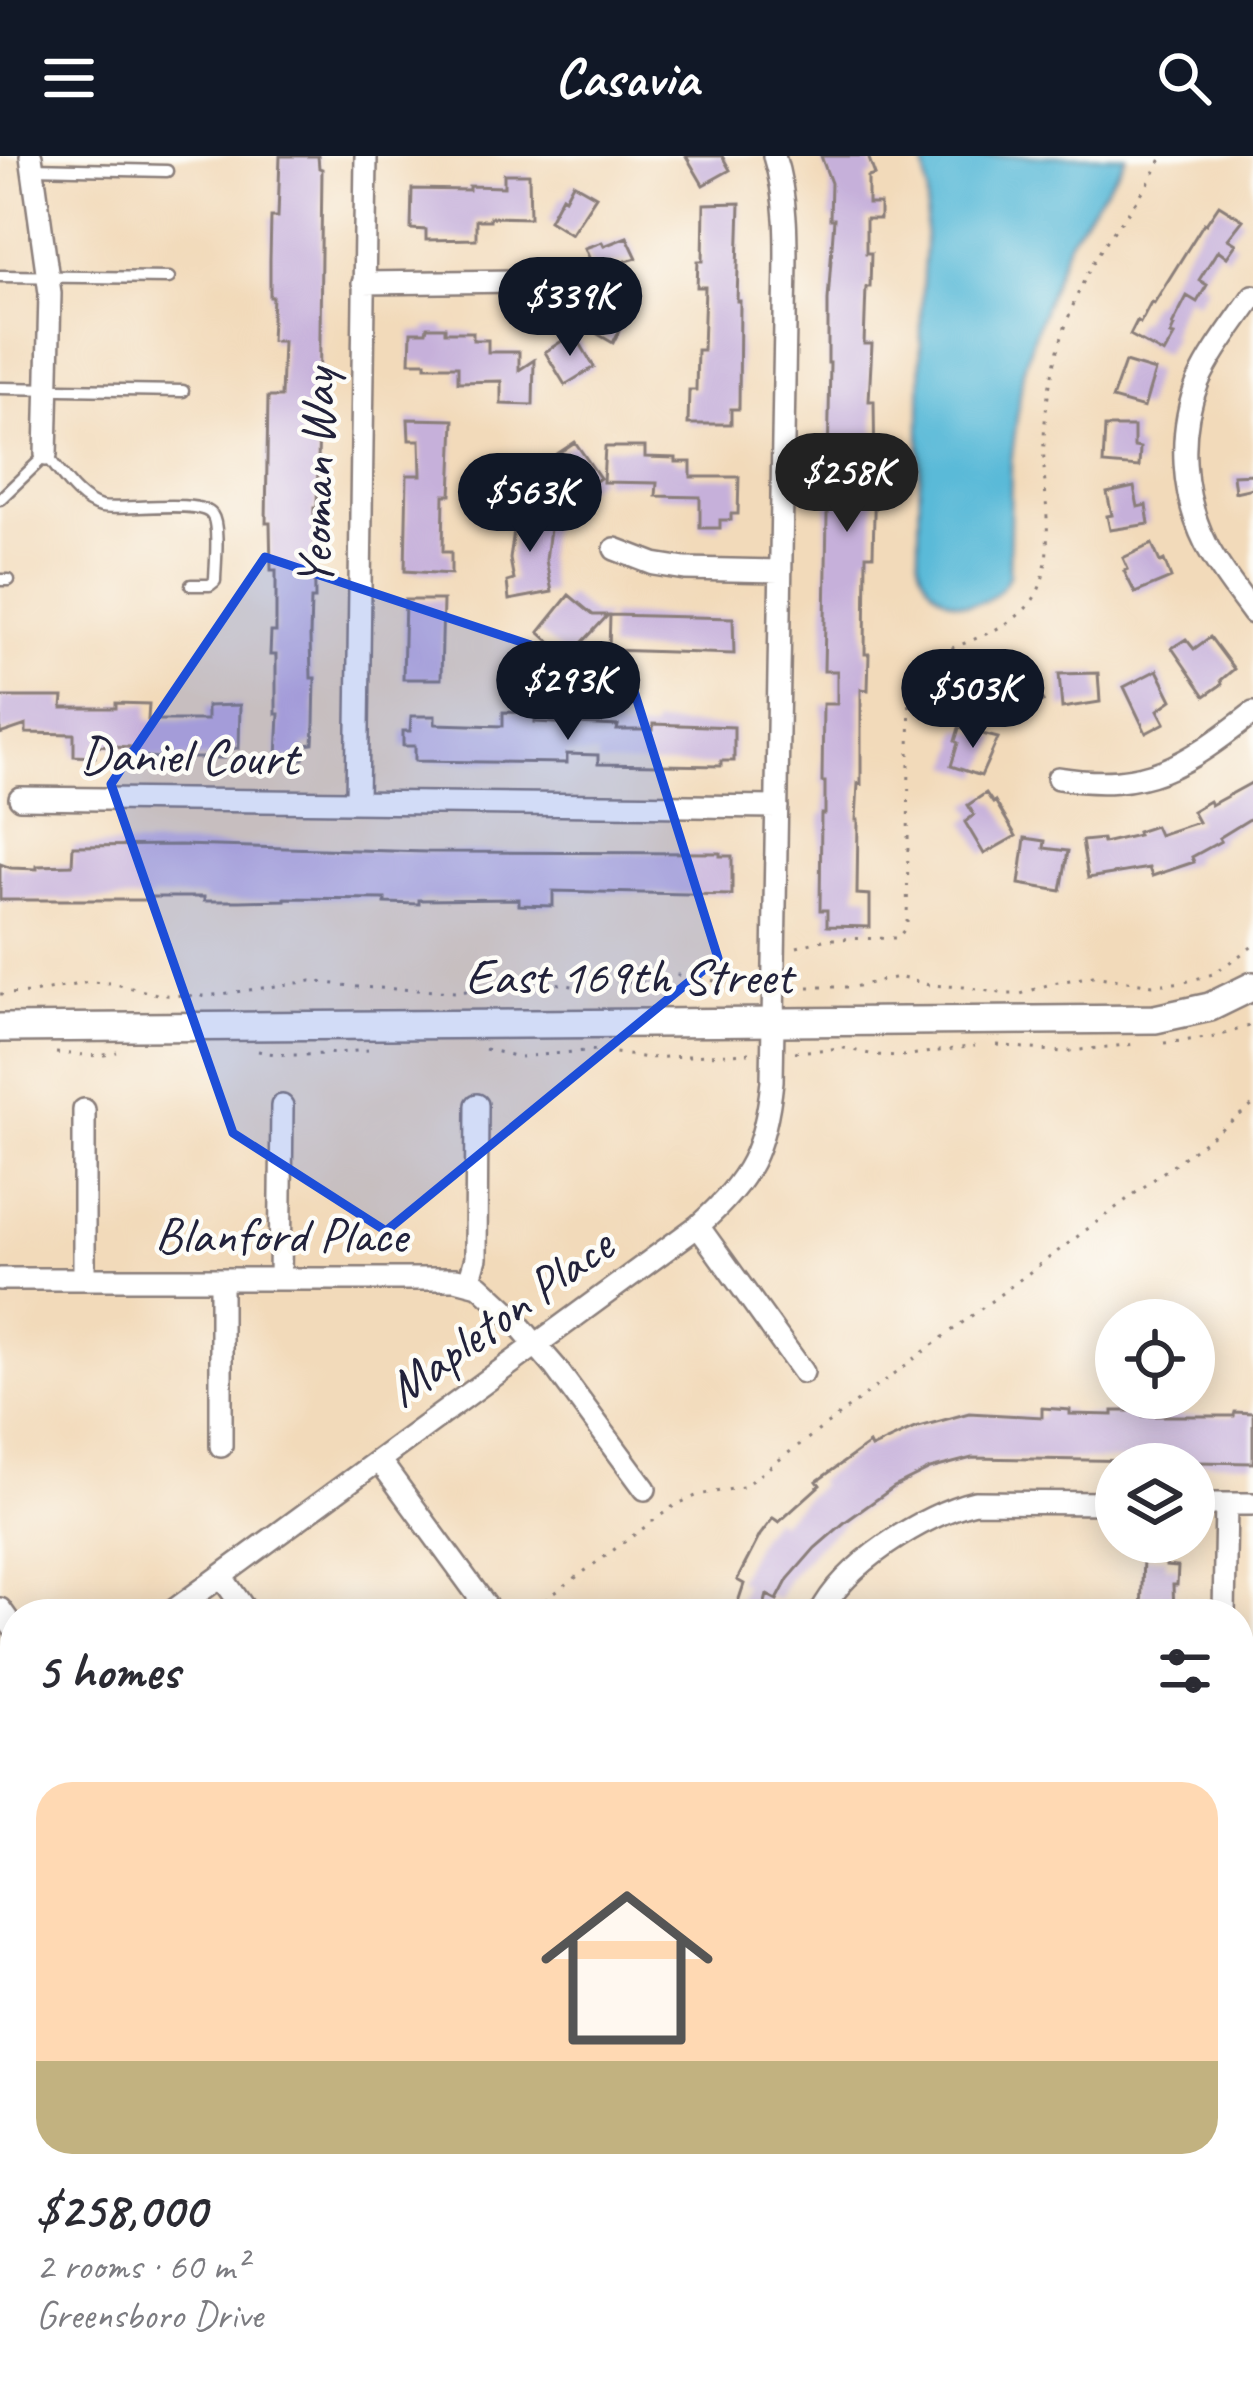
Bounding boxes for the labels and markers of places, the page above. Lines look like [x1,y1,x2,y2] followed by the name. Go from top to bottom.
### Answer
[486,257,654,359] pin: $339K
[763,433,931,535] pin: $258K
[446,453,614,555] pin: $563K
[484,641,652,743] pin: $293K
[889,649,1057,751] pin: $503K

